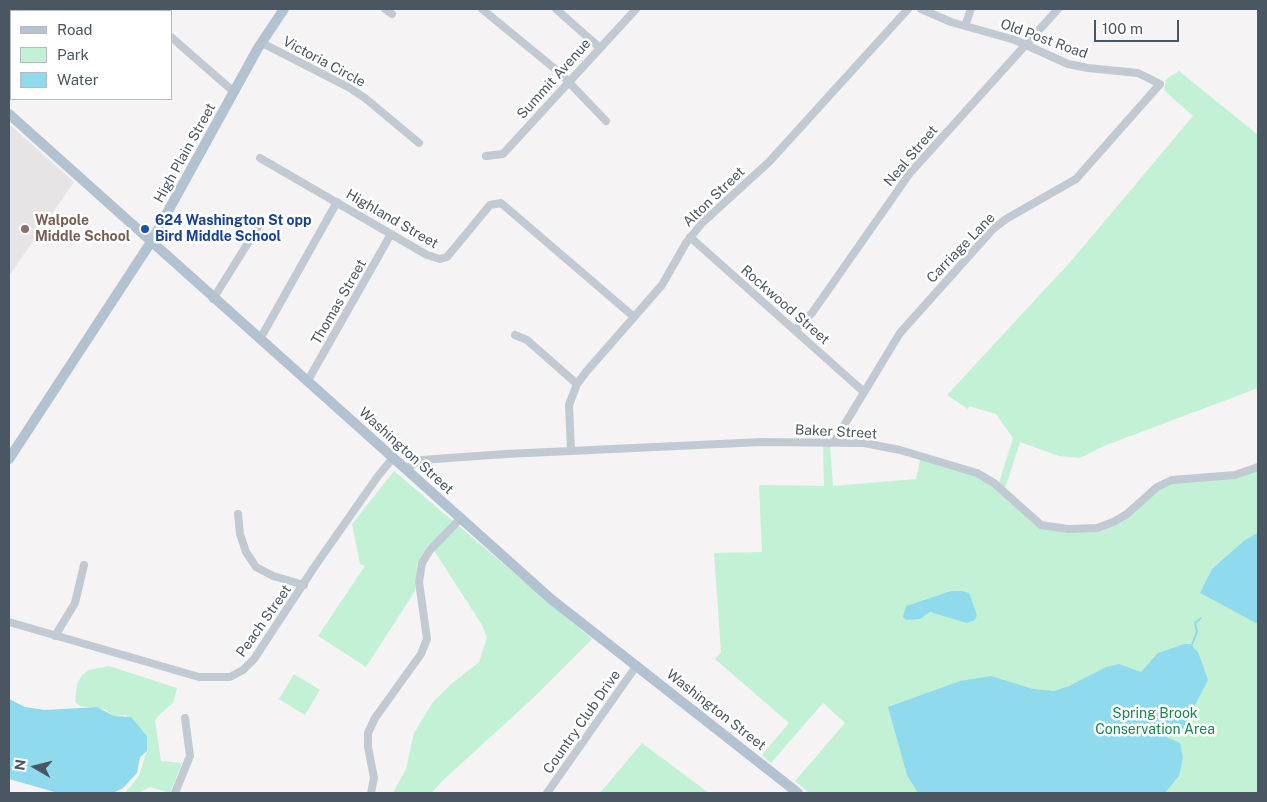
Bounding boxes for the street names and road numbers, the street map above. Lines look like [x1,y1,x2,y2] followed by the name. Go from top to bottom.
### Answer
[998,15,1090,63] street label: Old Post Road
[280,33,368,91] street label: Victoria Circle
[514,35,594,123] street label: Summit Avenue
[151,100,219,206] street label: High Plain Street
[881,122,941,190] street label: Neal Street
[680,163,748,231] street label: Alton Street
[343,186,441,252] street label: Highland Street
[923,209,999,287] street label: Carriage Lane
[308,256,370,348] street label: Thomas Street
[737,262,833,348] street label: Rockwood Street
[355,404,457,498] street label: Washington Street
[794,421,878,443] street label: Baker Street
[233,582,295,660] street label: Peach Street
[663,666,769,754] street label: Washington Street
[540,667,624,777] street label: Country Club Drive

